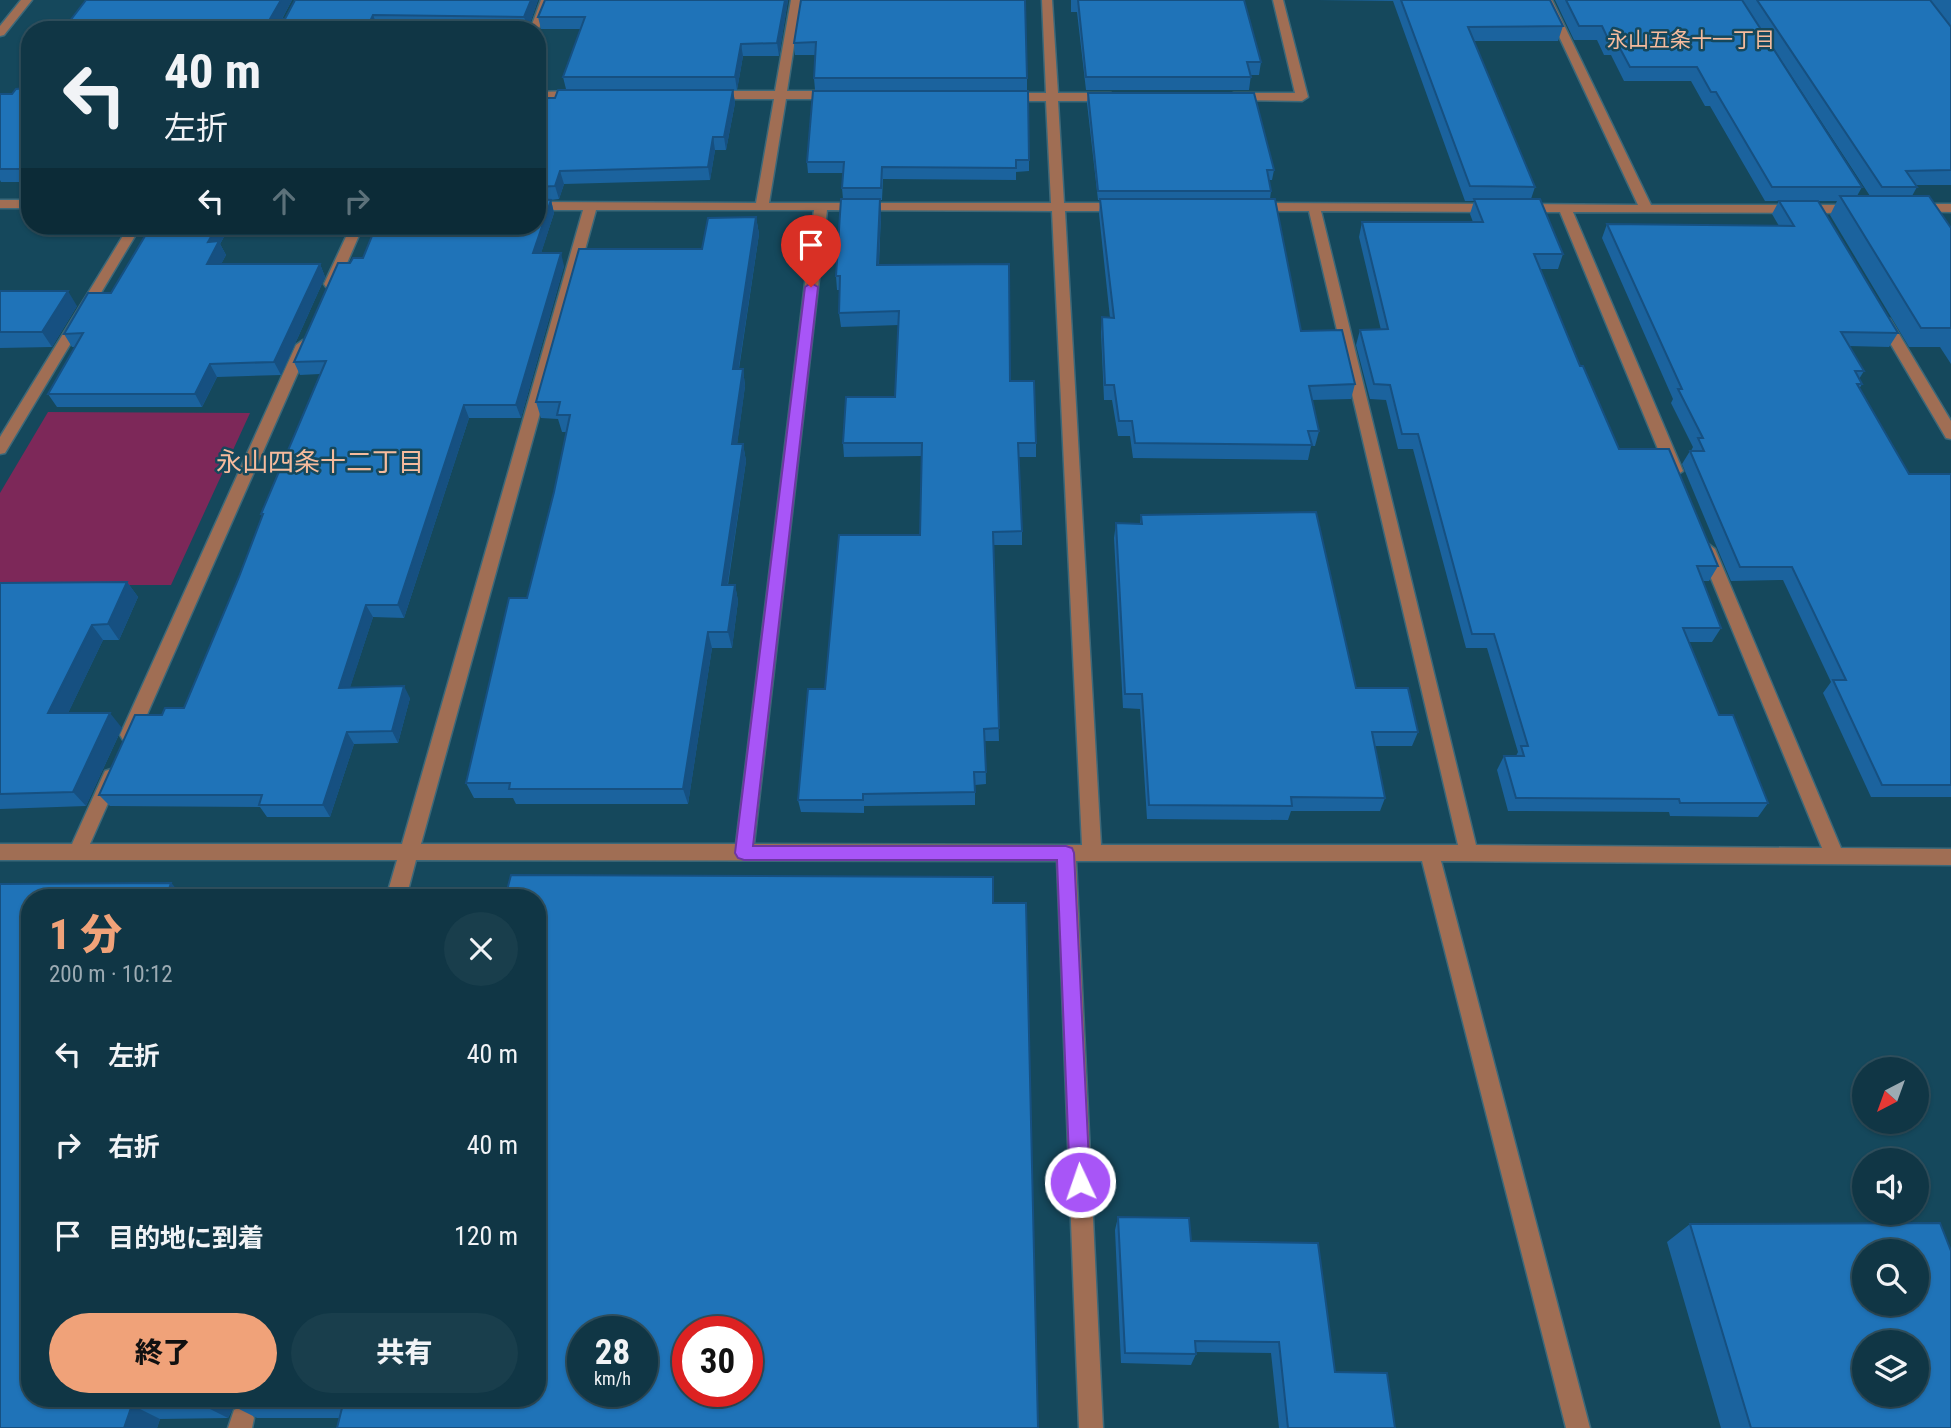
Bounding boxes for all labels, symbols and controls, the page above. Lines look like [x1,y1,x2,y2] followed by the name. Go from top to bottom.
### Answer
[1607,28,1775,52] district label: 永山五条十一丁目
[164,43,261,100] text: 40 m
[49,49,140,140] icon: left
[164,109,228,147] text: 左折
[192,182,230,220] icon: left
[265,182,303,220] icon: ahead
[338,182,376,220] icon: right
[781,215,841,287] pin
[792,226,830,264] icon: arrive
[216,447,424,477] district label: 永山四条十二丁目
[49,910,122,959] text: 1 分
[444,912,518,986] button: close
[49,961,173,988] text: 200 m · 10:12
[49,1035,87,1073] icon: left
[467,1039,518,1069] text: 40 m
[108,1041,160,1071] text: 左折
[1852,1057,1928,1134] north arrow
[1852,1057,1929,1407] map controls
[49,1126,87,1164] icon: right
[467,1130,518,1160] text: 40 m
[108,1132,160,1162] text: 右折
[1043,1145,1117,1219] position arrow
[1852,1148,1929,1225] button: sound
[49,1217,87,1255] icon: arrive
[454,1221,518,1251] text: 120 m
[108,1223,264,1253] text: 目的地に到着
[1852,1239,1929,1316] button: search
[49,1313,277,1393] button: 終了
[291,1313,518,1393] button: 共有
[672,1316,763,1407] speed limit sign: 30
[1852,1330,1929,1407] button: layers
[595,1332,630,1373] text: 28
[594,1368,631,1389] text: km/h

